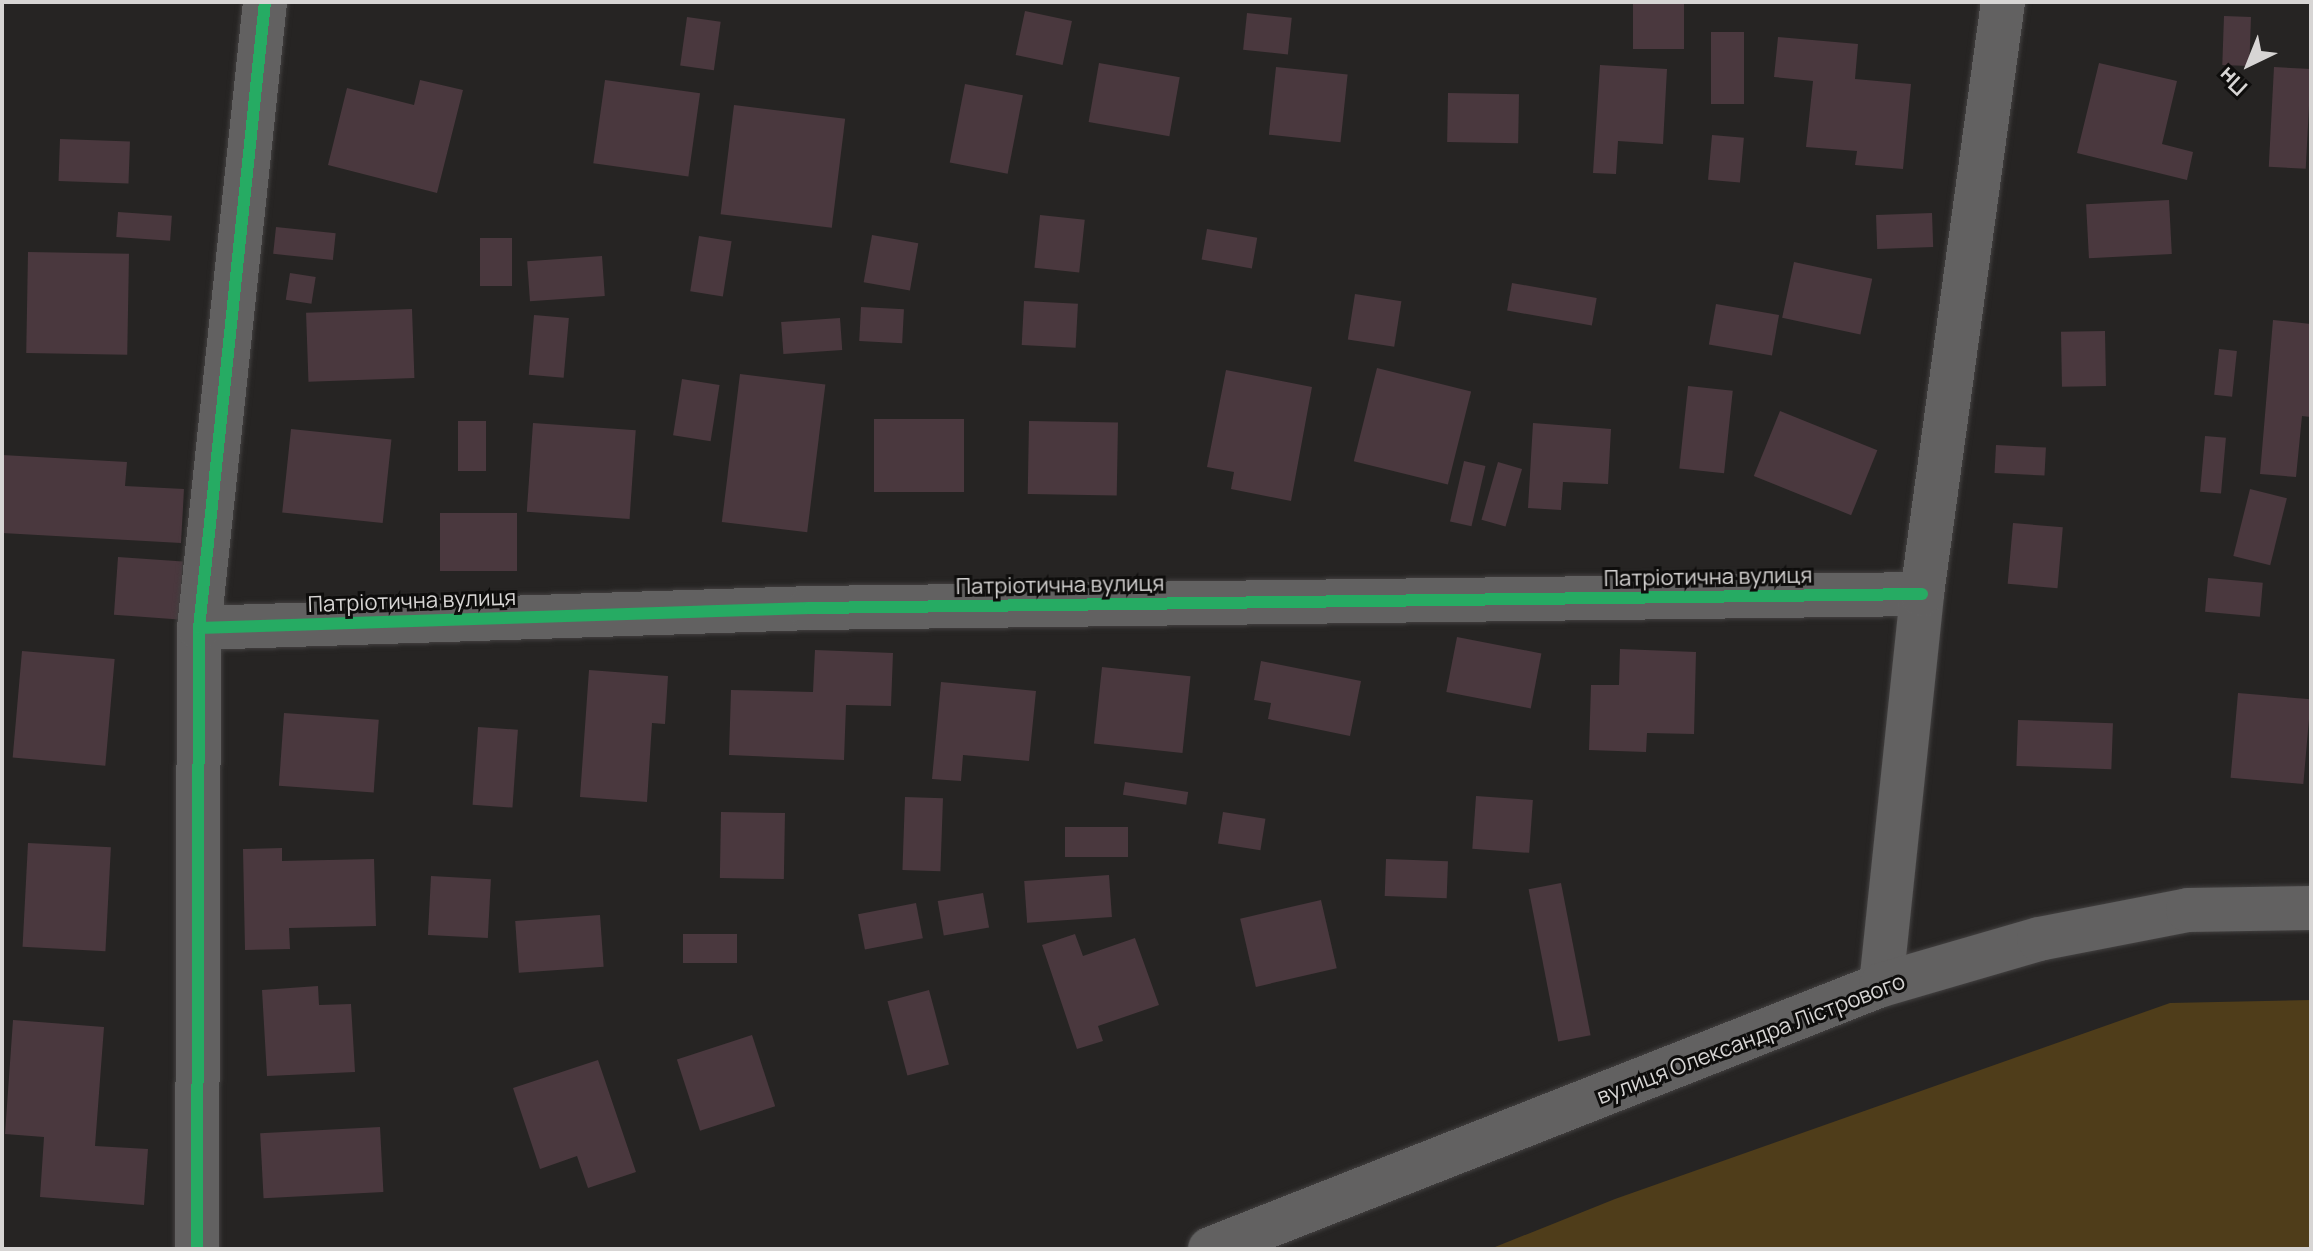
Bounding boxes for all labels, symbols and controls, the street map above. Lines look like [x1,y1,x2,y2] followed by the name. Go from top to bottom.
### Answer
[2209,24,2289,104] north arrow
[2212,60,2254,103] text: Пн
[1603,562,1813,592] street label: Патріотична вулиця
[955,570,1165,600] street label: Патріотична вулиця
[307,584,517,618] street label: Патріотична вулиця
[1593,968,1909,1110] street label: вулиця Олександра Лістрового

